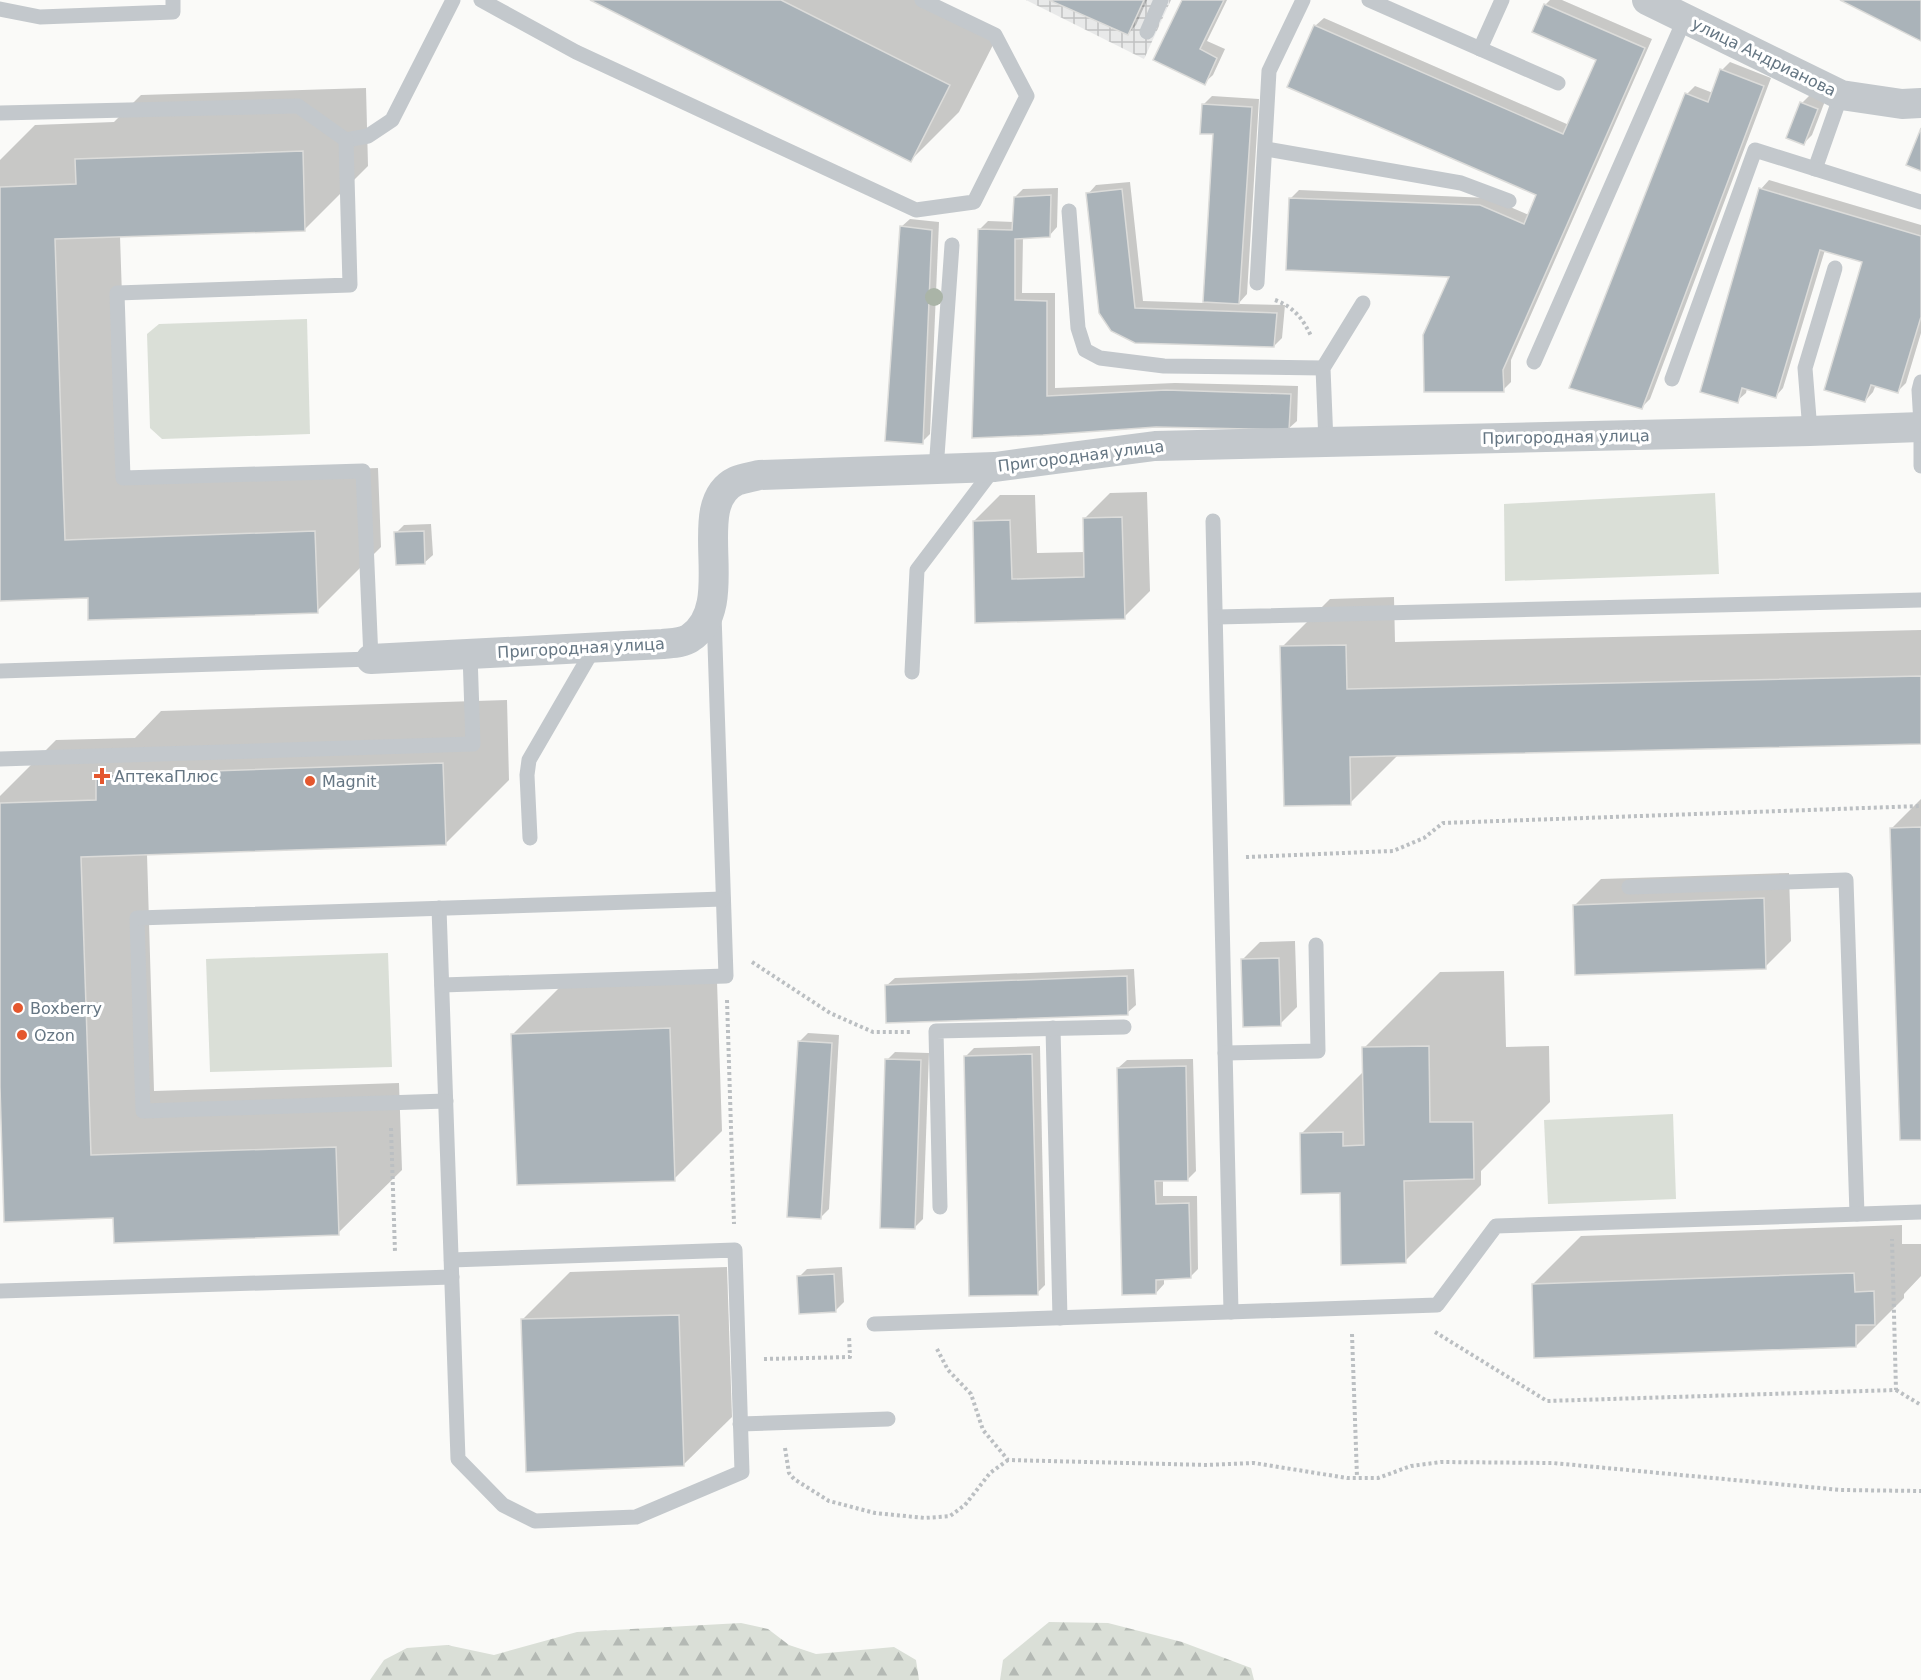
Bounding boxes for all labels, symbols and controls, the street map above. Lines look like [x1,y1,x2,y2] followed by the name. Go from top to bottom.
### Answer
[1689,14,1839,100] street label: улица Андрианова
[1482,426,1650,448] street label: Пригородная улица
[997,436,1165,476] street label: Пригородная улица
[497,634,665,662] street label: Пригородная улица
[114,767,219,786] place label: АптекаПлюс
[95,769,109,783] marker: АптекаПлюс
[322,772,377,791] place label: Magnit
[303,774,317,788] marker: Magnit
[30,999,102,1018] place label: Boxberry
[11,1001,25,1015] marker: Boxberry
[34,1026,75,1045] place label: Ozon
[15,1028,29,1042] marker: Ozon

